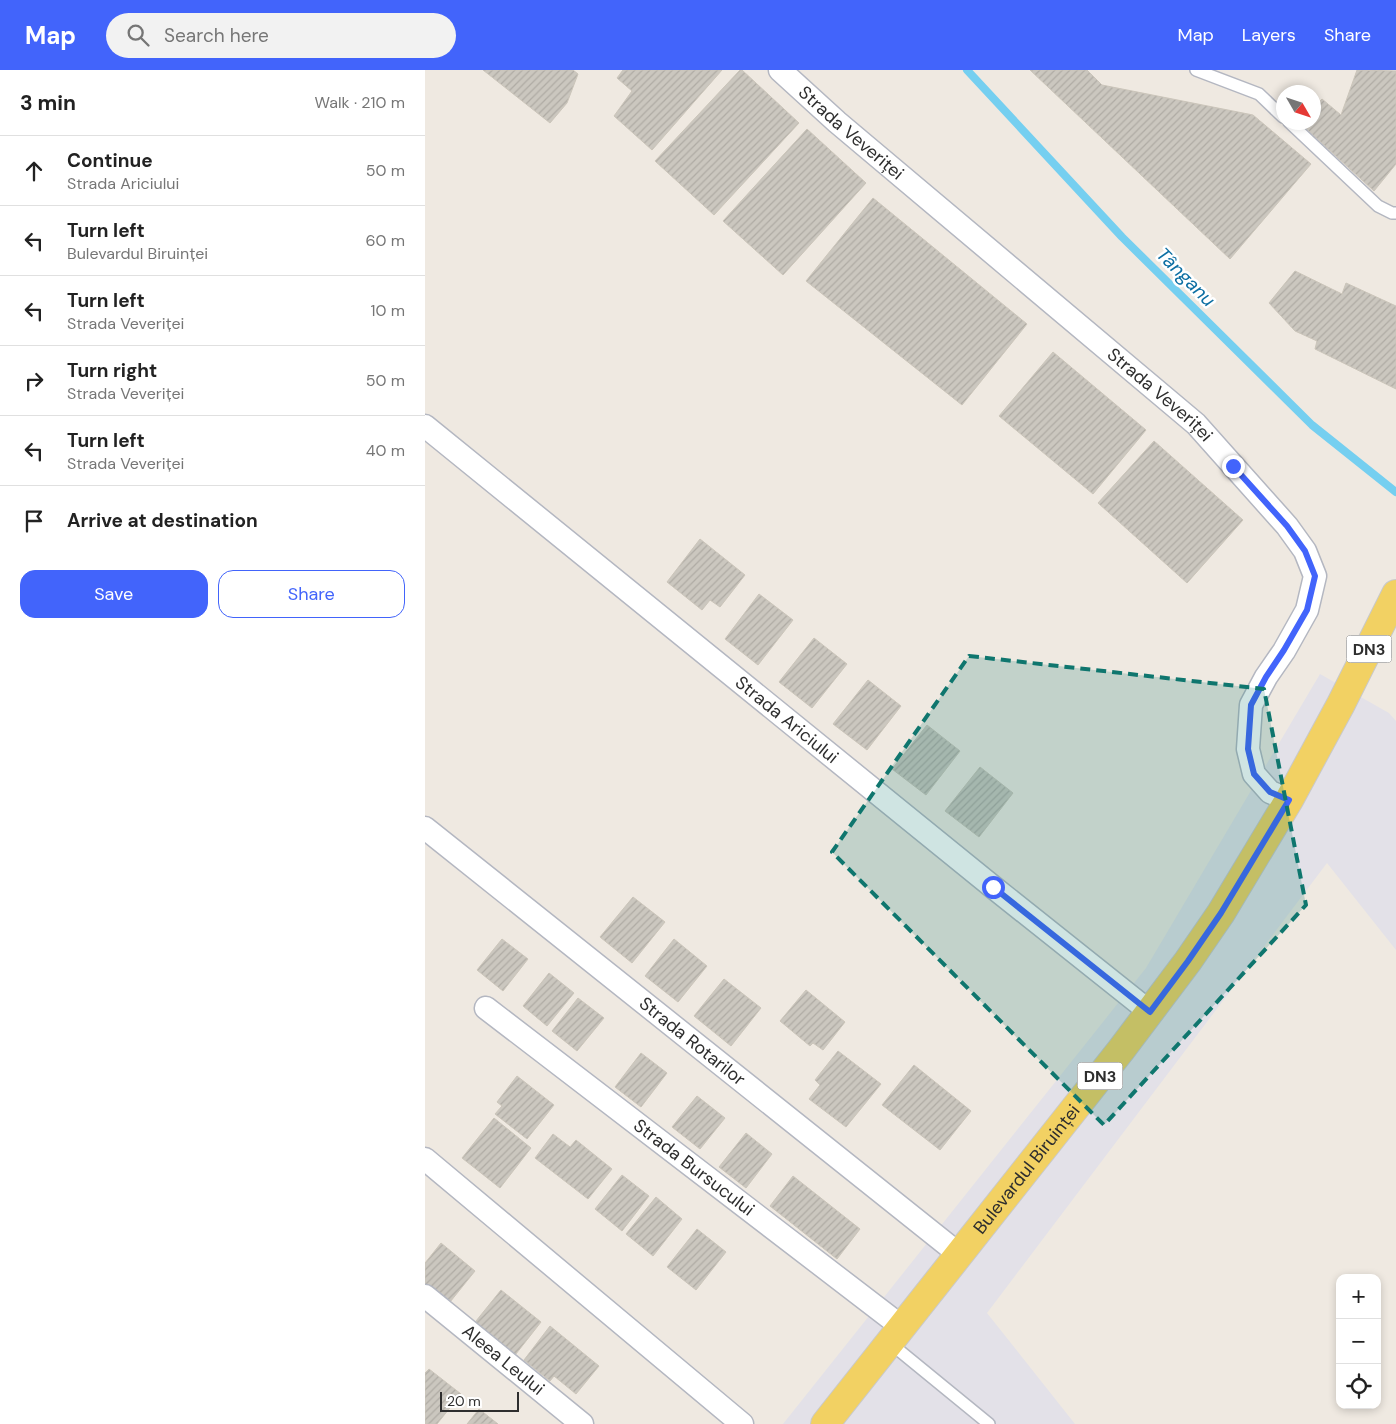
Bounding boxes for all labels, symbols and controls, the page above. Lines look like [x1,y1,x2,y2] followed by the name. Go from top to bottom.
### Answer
[106,13,456,58] search box
[25,20,76,51] text: Map
[124,21,152,49] icon: search
[164,23,269,48] text: Search here
[1178,23,1214,47] text: Map
[1242,23,1296,47] text: Layers
[1324,23,1371,47] text: Share
[793,81,909,185] street label: Strada Veveriței
[1276,85,1321,130] north arrow
[20,89,76,117] text: 3 min
[315,92,405,113] text: Walk · 210 m
[67,148,153,173] text: Continue
[20,157,48,185] icon: ahead
[366,160,405,181] text: 50 m
[67,173,179,194] text: Strada Ariciului
[67,218,145,243] text: Turn left
[20,227,48,255] icon: left
[365,230,405,251] text: 60 m
[1151,242,1221,312] water label: Tânganu
[67,243,208,264] text: Bulevardul Biruinței
[67,288,145,313] text: Turn left
[20,297,48,325] icon: left
[371,300,405,321] text: 10 m
[67,313,184,334] text: Strada Veveriței
[1102,342,1218,447] street label: Strada Veveriței
[67,358,157,383] text: Turn right
[20,367,48,395] icon: right
[366,370,405,391] text: 50 m
[67,383,184,404] text: Strada Veveriței
[67,428,145,453] text: Turn left
[20,437,48,465] icon: left
[366,440,405,461] text: 40 m
[67,453,184,474] text: Strada Veveriței
[1222,455,1245,478] route end
[20,507,48,535] icon: arrive
[67,508,258,533] text: Arrive at destination
[20,570,208,618] button: Save
[218,570,405,618] button: Share
[1347,636,1391,662] road number: DN3
[730,671,843,769] street label: Strada Ariciului
[982,876,1005,899] route start
[634,992,751,1091] street label: Strada Rotarilor
[1077,1062,1123,1089] road number: DN3
[968,1099,1085,1239] street label: Bulevardul Biruinței
[629,1113,759,1221] street label: Strada Bursucului
[1336,1274,1381,1409] map controls
[1336,1274,1381,1319] button: +
[457,1319,549,1401] street label: Aleea Leului
[1336,1319,1381,1364] button: −
[1336,1364,1381,1409] button: locate
[440,1389,519,1412] scale bar
[447,1392,481,1410] text: 20 m

